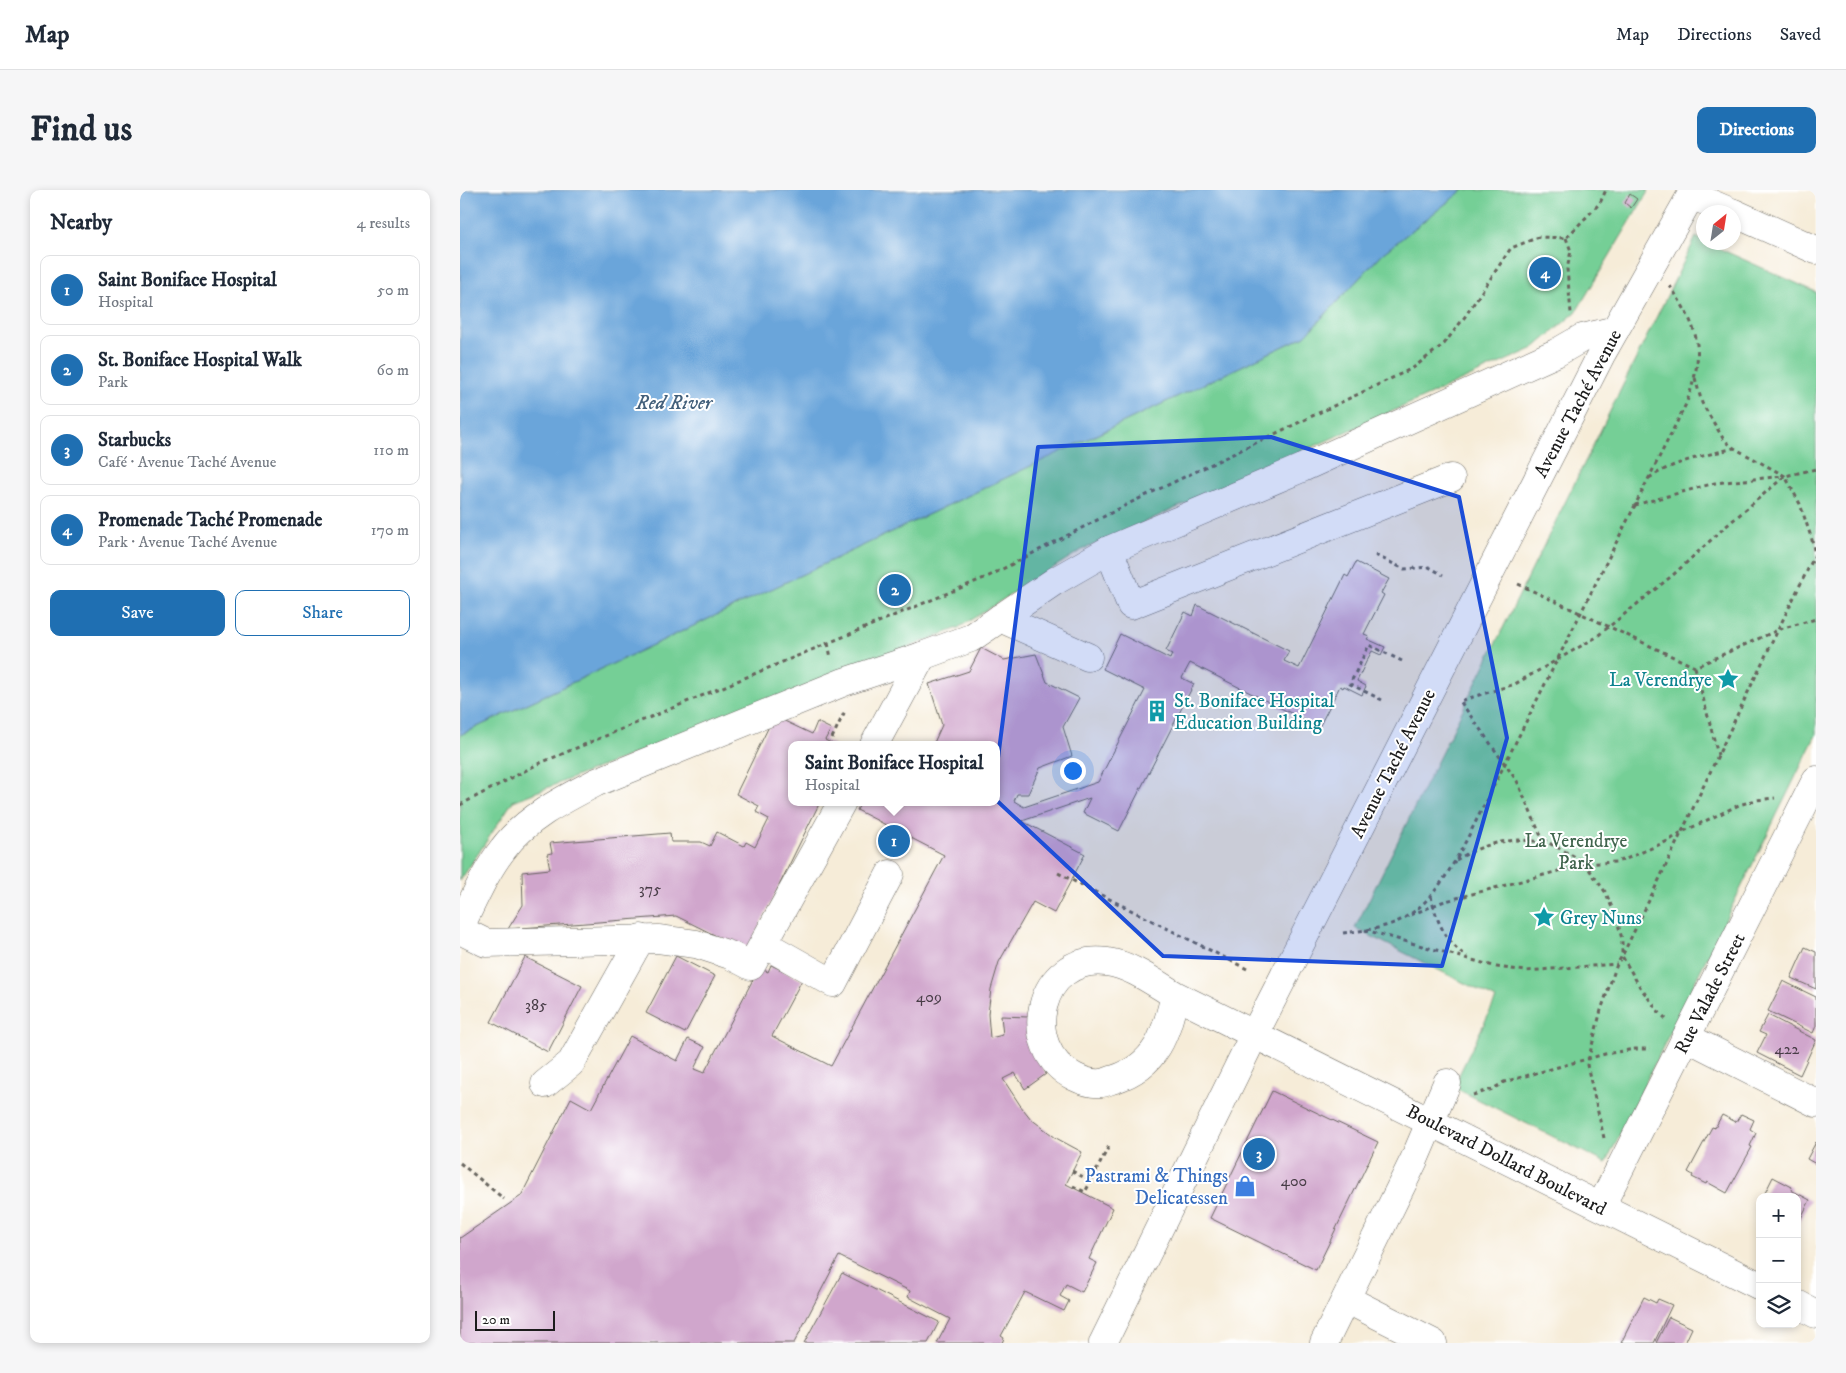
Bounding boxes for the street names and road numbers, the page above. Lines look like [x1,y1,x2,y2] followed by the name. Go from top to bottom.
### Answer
[1530,326,1627,482] street label: Avenue Taché Avenue
[1346,685,1441,842] street label: Avenue Taché Avenue
[1670,929,1751,1058] street label: Rue Valade Street
[1403,1100,1611,1221] street label: Boulevard Dollard Boulevard

